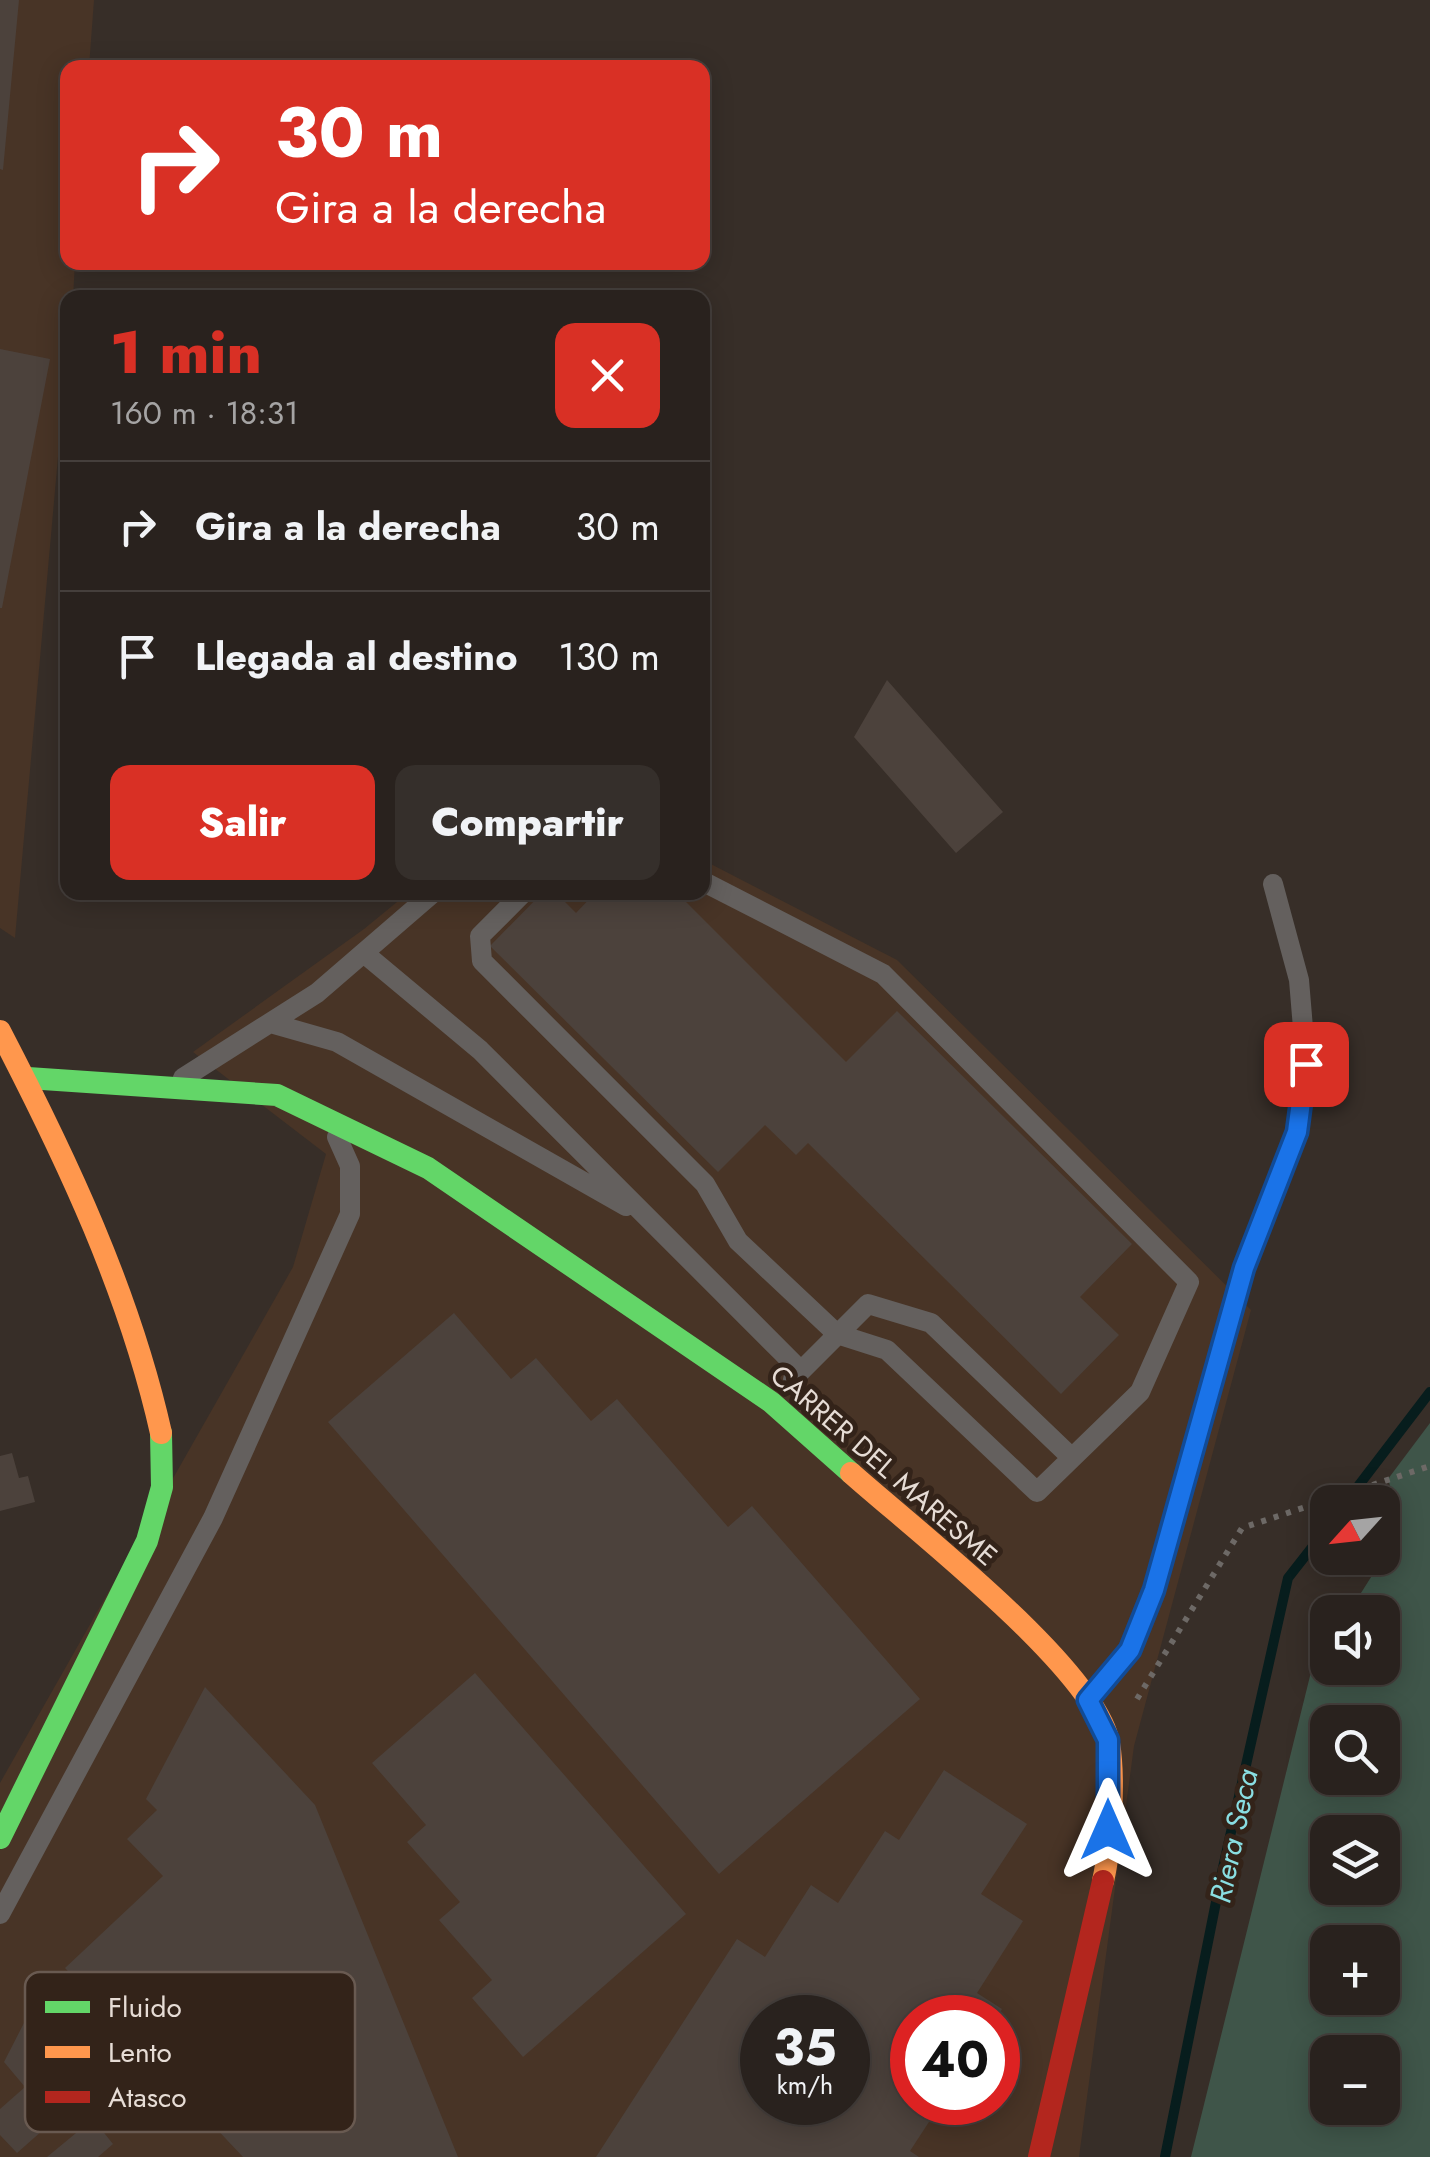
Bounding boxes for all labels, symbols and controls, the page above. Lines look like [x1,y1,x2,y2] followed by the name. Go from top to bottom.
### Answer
[275,82,443,183] text: 30 m
[110,100,240,230] icon: right
[275,175,606,240] text: Gira a la derecha
[110,309,262,396] text: 1 min
[555,323,660,428] button: close
[110,390,299,436] text: 160 m · 18:31
[110,499,165,554] icon: right
[195,499,501,554] text: Gira a la derecha
[575,499,660,554] text: 30 m
[110,629,165,684] icon: arrive
[195,629,518,684] text: Llegada al destino
[558,629,660,684] text: 130 m
[110,765,375,880] button: Salir
[395,765,660,880] button: Compartir
[1264,1022,1349,1107] pin
[1279,1037,1334,1092] icon: arrive
[761,1355,1006,1576] street label: CARRER DEL MARESME
[1310,1485,1400,1575] north arrow
[1310,1485,1400,2125] map controls
[1310,1595,1400,1685] button: sound
[1310,1705,1400,1795] button: search
[1198,1765,1269,1907] water label: Riera Seca
[1056,1778,1160,1882] position arrow
[1310,1815,1400,1905] button: layers
[1310,1925,1400,2015] button: +
[25,1972,355,2132] legend
[108,1987,182,2028] text: Fluido
[890,1995,1020,2125] speed limit sign: 40
[773,2011,837,2084] text: 35
[108,2032,172,2073] text: Lento
[1310,2035,1400,2125] button: −
[777,2067,833,2103] text: km/h
[108,2077,187,2118] text: Atasco

